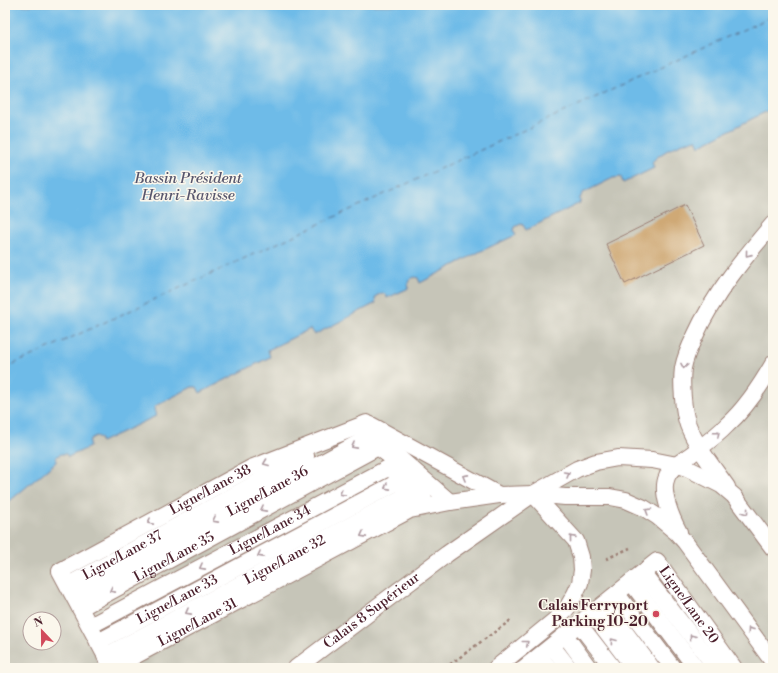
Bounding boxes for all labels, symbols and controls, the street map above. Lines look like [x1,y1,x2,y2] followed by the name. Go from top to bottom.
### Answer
[133,169,243,205] water label: Bassin Président Henri-Ravisse
[746,249,753,256] one-way arrow
[681,363,689,369] one-way arrow
[713,431,720,438] one-way arrow
[351,441,358,448] one-way arrow
[262,458,269,466] one-way arrow
[166,461,254,519] street label: Ligne/Lane 38
[224,462,312,521] street label: Ligne/Lane 36
[563,472,570,479] one-way arrow
[462,474,469,481] one-way arrow
[384,483,391,490] one-way arrow
[338,488,346,496] one-way arrow
[226,501,314,560] street label: Ligne/Lane 34
[260,504,267,511] one-way arrow
[645,508,652,515] one-way arrow
[742,508,749,515] one-way arrow
[212,516,219,523] one-way arrow
[147,518,154,525] one-way arrow
[79,526,166,584] street label: Ligne/Lane 37
[131,528,218,586] street label: Ligne/Lane 35
[360,530,367,538] one-way arrow
[241,531,329,589] street label: Ligne/Lane 32
[570,535,577,542] one-way arrow
[257,551,264,558] one-way arrow
[199,562,206,570] one-way arrow
[655,563,723,647] street label: Ligne/Lane 20
[320,569,424,653] street label: Calais 8 Supérieur
[134,571,221,629] street label: Ligne/Lane 33
[109,586,116,593] one-way arrow
[155,594,241,651] street label: Ligne/Lane 31
[538,597,649,631] place label: Calais Ferryport Parking 10-20
[184,607,192,615] one-way arrow
[651,609,661,619] marker: Calais Ferryport Parking 10-20
[22,611,62,651] north arrow
[32,614,46,631] text: N
[747,627,755,634] one-way arrow
[690,634,697,641] one-way arrow
[611,638,618,645] one-way arrow
[522,641,529,648] one-way arrow

